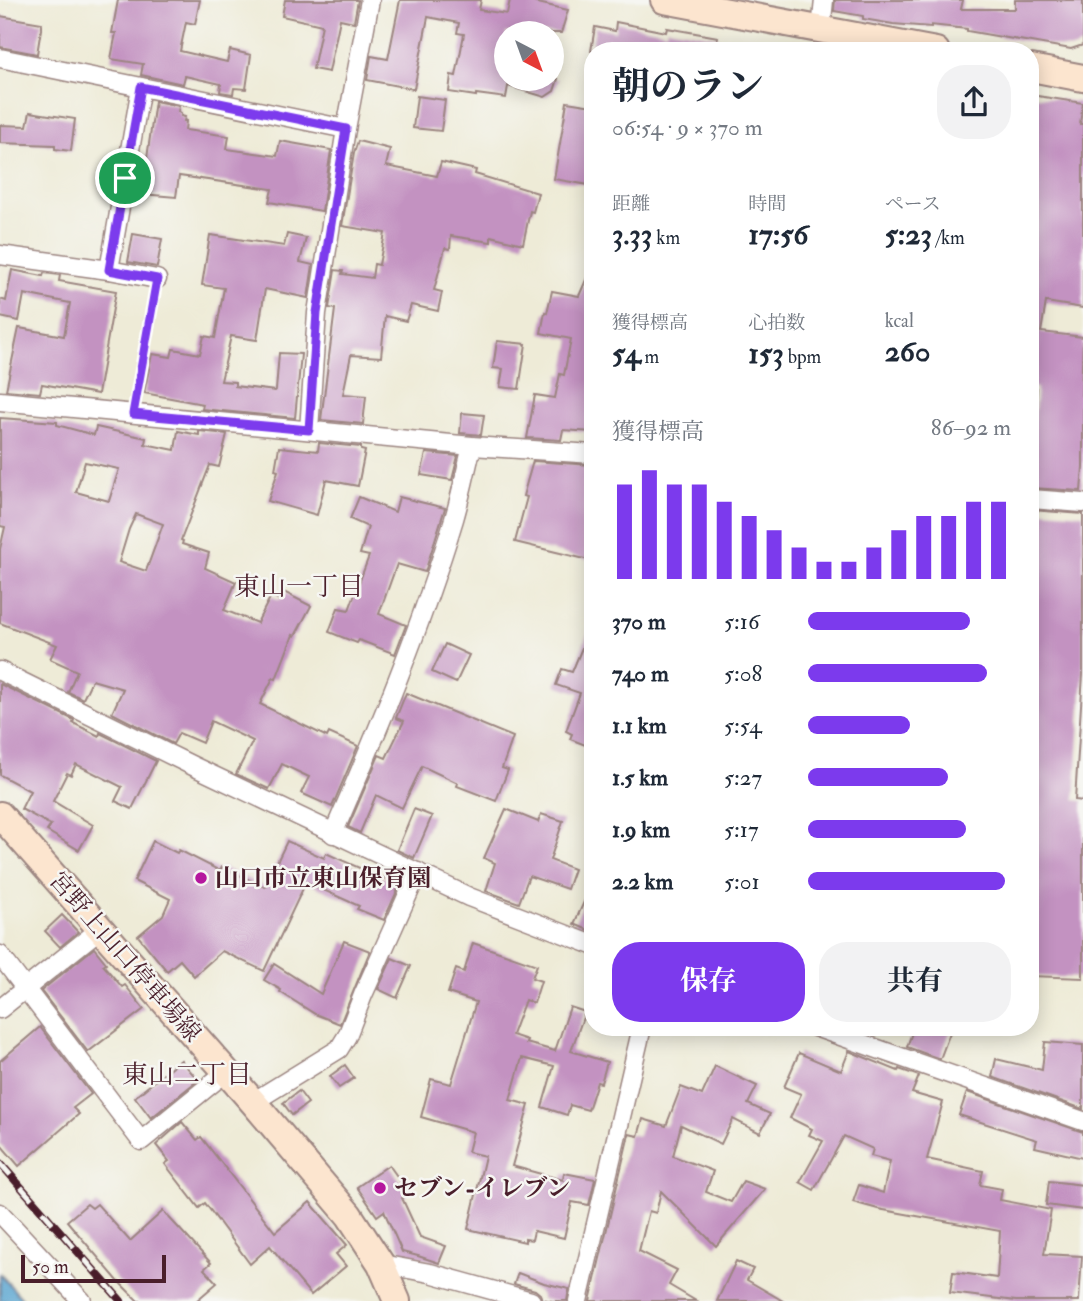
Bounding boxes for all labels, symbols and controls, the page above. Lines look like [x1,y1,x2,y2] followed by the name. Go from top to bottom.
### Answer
[494,21,564,91] north arrow
[494,21,564,91] map controls
[612,63,764,111] text: 朝のラン
[937,65,1011,139] button: share
[612,113,763,142] text: 06:54 · 9 × 370 m
[95,148,155,208] pin
[106,159,144,197] icon: arrive
[612,192,650,216] text: 距離
[748,192,786,216] text: 時間
[885,192,941,216] text: ペース
[612,216,652,253] text: 3.33
[748,216,808,253] text: 17:56
[885,216,932,253] text: 5:23
[652,226,680,250] text: km
[932,226,965,250] text: /km
[885,309,914,333] text: kcal
[612,311,688,335] text: 獲得標高
[748,311,805,335] text: 心拍数
[885,333,930,370] text: 260
[612,335,641,372] text: 54
[748,335,784,372] text: 153
[641,345,659,369] text: m
[784,345,821,369] text: bpm
[931,413,1011,442] text: 86–92 m
[612,417,704,446] text: 獲得標高
[234,571,364,603] district label: 東山一丁目
[612,607,666,636] text: 370 m
[724,607,760,636] text: 5:16
[612,659,669,688] text: 740 m
[724,659,762,688] text: 5:08
[612,711,667,740] text: 1.1 km
[724,711,762,740] text: 5:54
[612,763,668,792] text: 1.5 km
[724,763,762,792] text: 5:27
[612,815,670,844] text: 1.9 km
[724,815,759,844] text: 5:17
[215,863,431,894] place label: 山口市立東山保育園
[42,865,208,1049] street label: 宮野上山口停車場線
[612,867,673,896] text: 2.2 km
[724,867,760,896] text: 5:01
[193,870,209,886] marker: 山口市立東山保育園
[612,942,805,1022] button: 保存
[819,942,1011,1022] button: 共有
[122,1059,252,1091] district label: 東山二丁目
[394,1173,570,1204] place label: セブン-イレブン
[372,1180,388,1196] marker: セブン-イレブン
[21,1252,166,1284] scale bar
[32,1255,69,1279] text: 50 m

